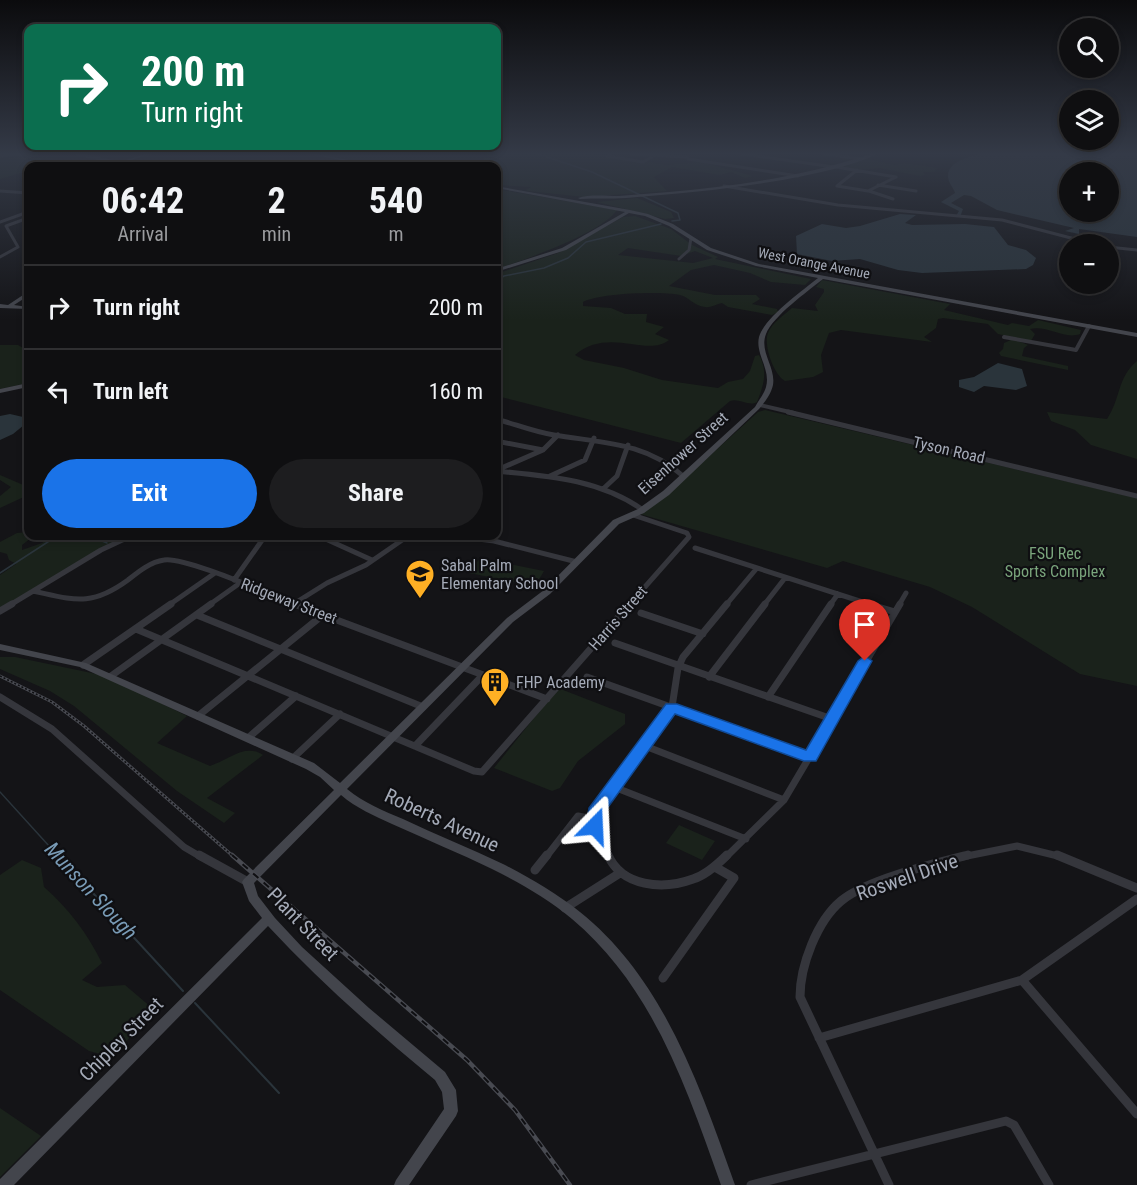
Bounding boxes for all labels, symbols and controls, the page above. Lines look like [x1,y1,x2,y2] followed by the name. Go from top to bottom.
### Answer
[1059,18,1119,294] map controls
[1059,18,1119,78] button: search
[141,47,246,96] text: 200 m
[42,48,120,126] icon: right
[1059,90,1119,150] button: layers
[141,97,243,129] text: Turn right
[1059,162,1119,222] button: +
[102,180,184,222] text: 06:42
[267,180,286,222] text: 2
[369,180,423,222] text: 540
[117,222,168,246] text: Arrival
[262,222,291,246] text: min
[389,222,404,246] text: m
[1059,234,1119,294] button: −
[757,244,872,282] street label: West Orange Avenue
[42,291,75,324] icon: right
[93,295,180,320] text: Turn right
[429,295,483,320] text: 200 m
[42,375,75,408] icon: left
[93,379,168,404] text: Turn left
[429,379,483,404] text: 160 m
[634,408,732,498] street label: Eisenhower Street
[911,432,987,468] street label: Tyson Road
[42,459,257,528] button: Exit
[269,459,483,528] button: Share
[1005,544,1105,581] park label: FSU Rec Sports Complex
[441,556,558,593] place label: Sabal Palm Elementary School
[404,558,436,600] school or university icon: Sabal Palm Elementary School
[238,574,340,628] street label: Ridgeway Street
[585,582,651,654] street label: Harris Street
[839,599,890,661] pin
[848,608,881,641] icon: arrive
[479,666,511,708] building icon: FHP Academy
[516,673,605,692] place label: FHP Academy
[381,783,503,857] street label: Roberts Avenue
[563,794,627,858] position arrow
[40,837,142,945] water label: Munson Slough
[853,848,961,906] street label: Roswell Drive
[262,882,344,966] street label: Plant Street
[74,992,168,1086] street label: Chipley Street

